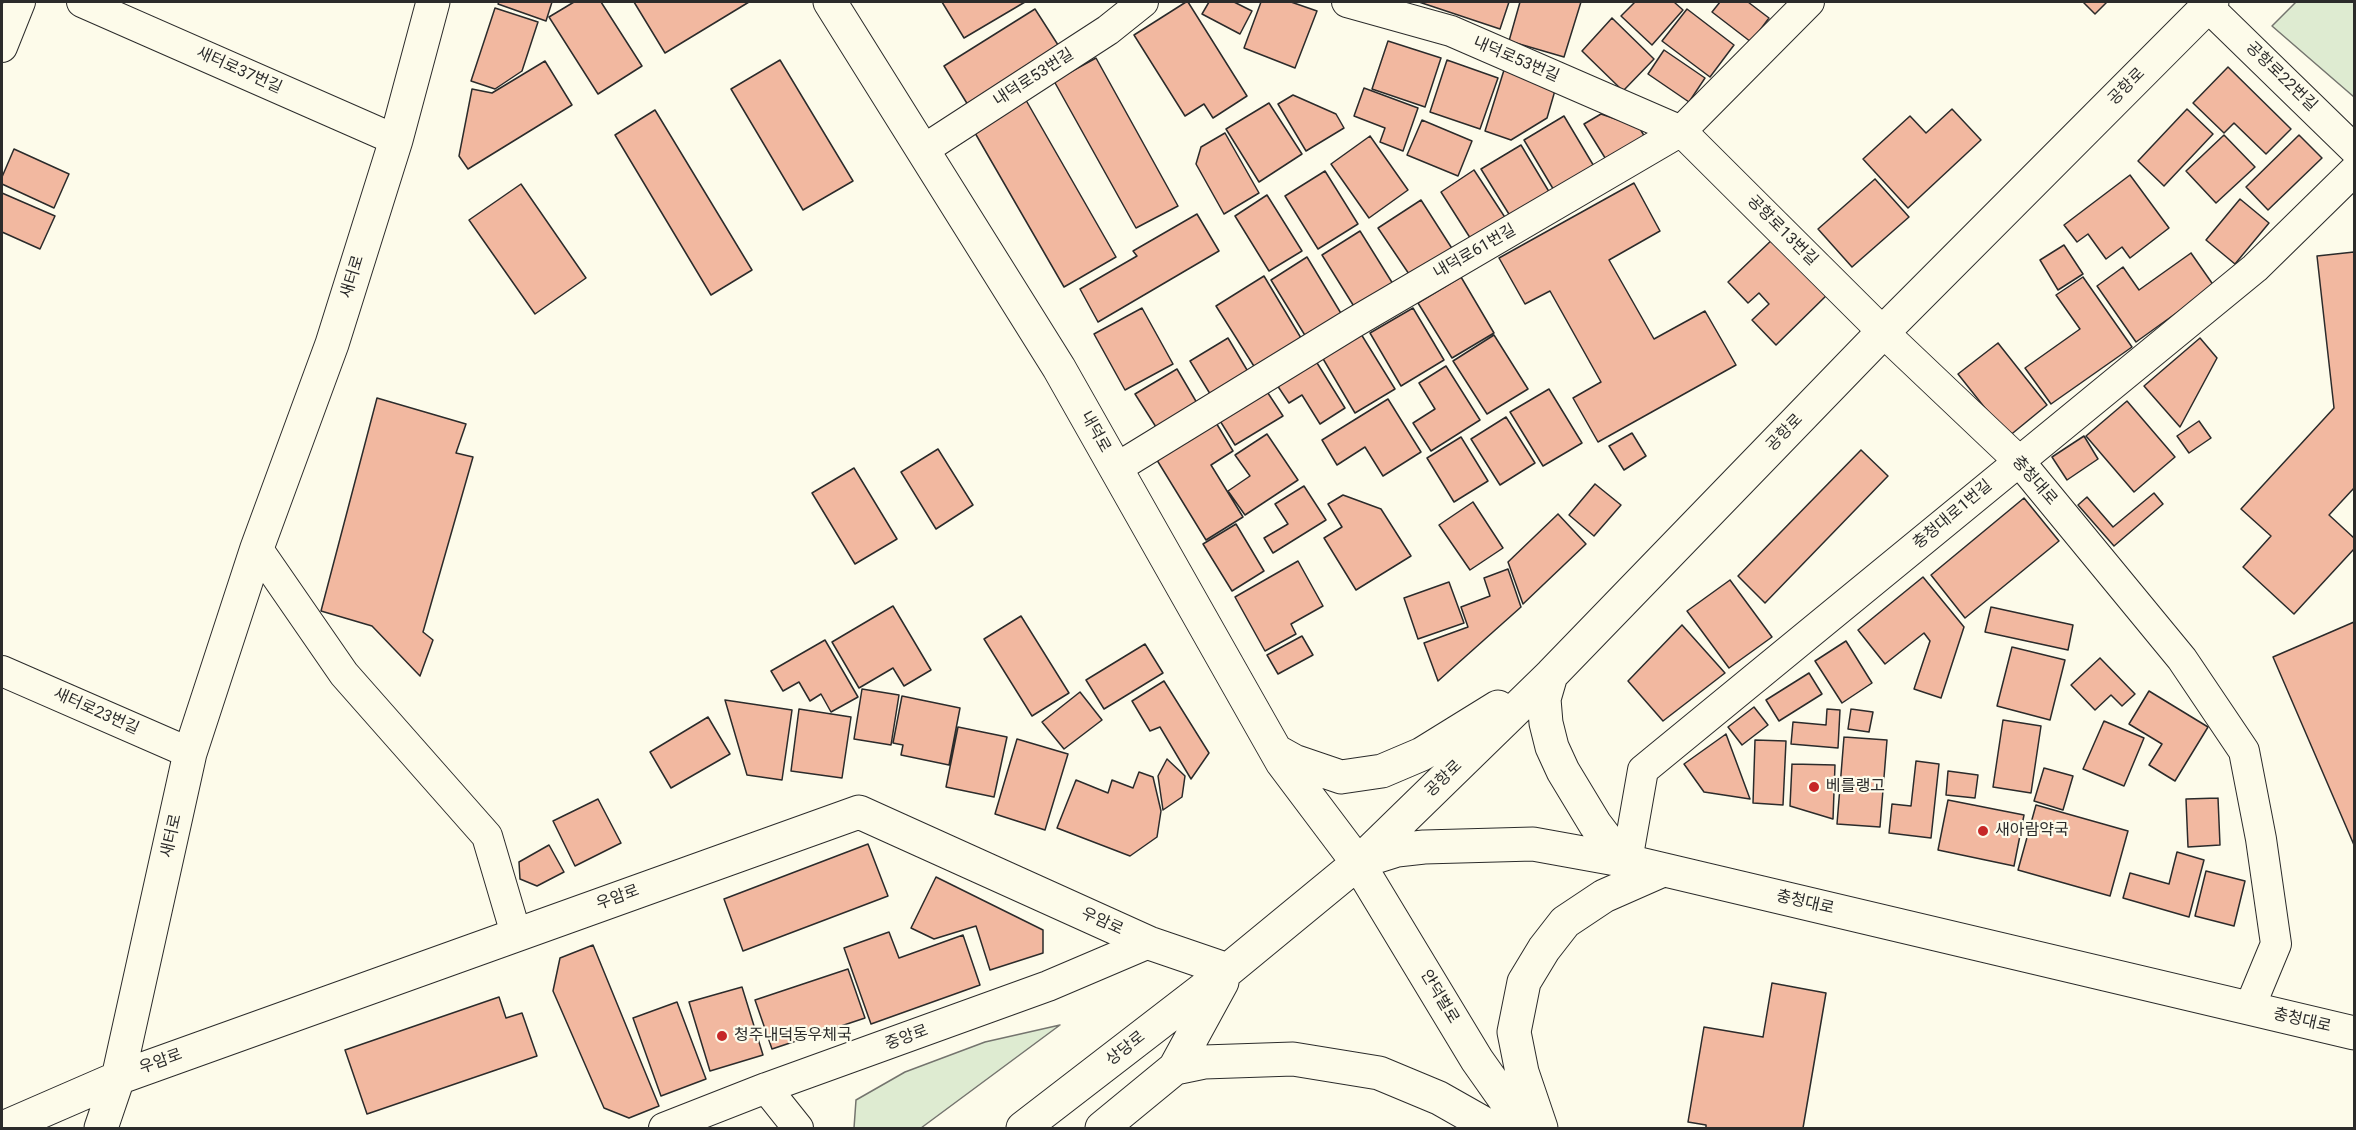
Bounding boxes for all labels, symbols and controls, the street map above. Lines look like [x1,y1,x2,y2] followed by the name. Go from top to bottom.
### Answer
[1470,33,1562,87] street label: 내덕로53번길
[2241,38,2321,116] street label: 공항로22번길
[193,44,285,98] street label: 새터로37번길
[990,45,1078,111] street label: 내덕로53번길
[2105,65,2149,109] street label: 공항로
[1743,192,1821,270] street label: 공항로13번길
[1431,221,1519,283] street label: 내덕로61번길
[337,253,369,301] street label: 새터로
[1076,408,1114,456] street label: 내덕로
[1763,410,1807,456] street label: 공항로
[2007,452,2061,510] street label: 충청대로
[1910,476,1996,554] street label: 충청대로1번길
[50,685,142,739] street label: 새터로23번길
[1421,757,1467,801] street label: 공항로
[1826,777,1885,797] place label: 베를랭고
[1807,780,1821,794] marker: 베를랭고
[158,812,186,860] street label: 새터로
[1995,821,2069,841] place label: 새아람약국
[1976,824,1990,838] marker: 새아람약국
[594,881,642,915] street label: 우암로
[1774,887,1836,919] street label: 충청대로
[1078,904,1126,940] street label: 우암로
[1416,967,1462,1027] street label: 안덕벌로
[2271,1005,2333,1037] street label: 충청대로
[883,1021,931,1055] street label: 중앙로
[734,1026,852,1046] place label: 청주내덕동우체국
[1103,1028,1149,1070] street label: 상당로
[715,1029,729,1043] marker: 청주내덕동우체국
[137,1045,185,1079] street label: 우암로

